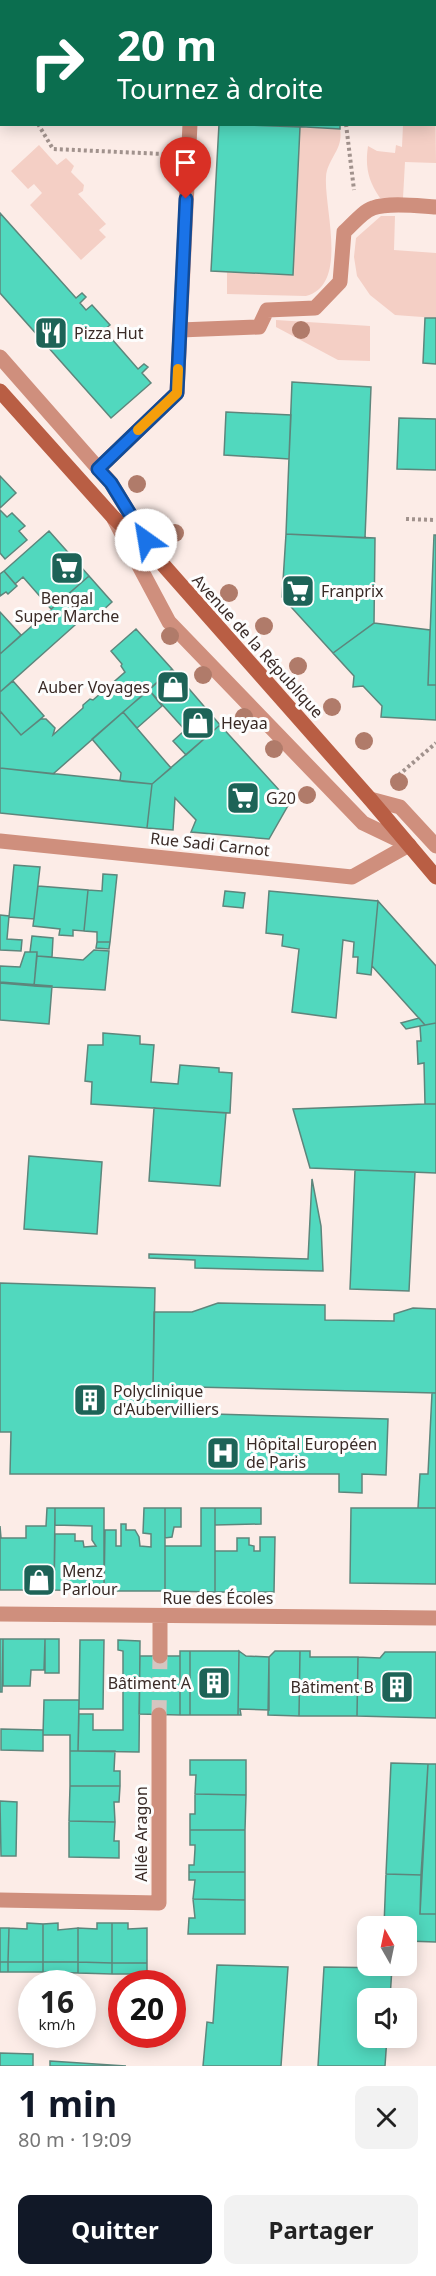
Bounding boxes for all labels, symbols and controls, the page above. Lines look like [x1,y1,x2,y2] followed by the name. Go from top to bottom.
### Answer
[117,16,217,73] text: 20 m
[18,24,96,102] icon: right
[117,70,323,107] text: Tournez à droite
[160,137,211,199] pin
[169,146,202,179] icon: arrive
[33,315,69,351] restaurant icon: Pizza Hut
[74,322,144,344] place label: Pizza Hut
[114,508,178,572] position arrow
[49,550,85,586] supermarket icon: Bengal Super Marche
[188,569,328,723] street label: Avenue de la République
[280,573,316,609] supermarket icon: Franprix
[321,580,384,602] place label: Franprix
[15,587,119,627] place label: Bengal Super Marche
[155,669,191,705] shop icon: Auber Voyages
[38,676,150,698] place label: Auber Voyages
[180,705,216,741] shop icon: Heyaa
[221,712,268,734] place label: Heyaa
[225,780,261,816] supermarket icon: G20
[266,787,296,809] place label: G20
[149,827,271,861] street label: Rue Sadi Carnot
[113,1380,219,1420] place label: Polyclinique d'Aubervilliers
[72,1382,108,1418] building icon: Polyclinique d'Aubervilliers
[246,1433,377,1473] place label: Hôpital Européen de Paris
[205,1435,241,1471] hospital icon: Hôpital Européen de Paris
[62,1560,118,1600] place label: Menz Parlour
[21,1562,57,1598] shop icon: Menz Parlour
[163,1587,273,1609] street label: Rue des Écoles
[196,1665,232,1701] building icon: Bâtiment A
[379,1669,415,1705] building icon: Bâtiment B
[108,1672,192,1694] place label: Bâtiment A
[291,1676,374,1698] place label: Bâtiment B
[130,1786,152,1882] street label: Allée Aragon
[357,1916,417,1976] north arrow
[357,1916,417,2048] map controls
[108,1970,186,2048] speed limit sign: 20
[40,1981,74,2022] text: 16
[357,1988,417,2048] button: sound
[39,2014,75,2034] text: km/h
[18,2079,117,2128] text: 1 min
[355,2086,418,2149] button: close
[18,2126,132,2153] text: 80 m · 19:09
[18,2195,212,2264] button: Quitter
[224,2195,418,2264] button: Partager

